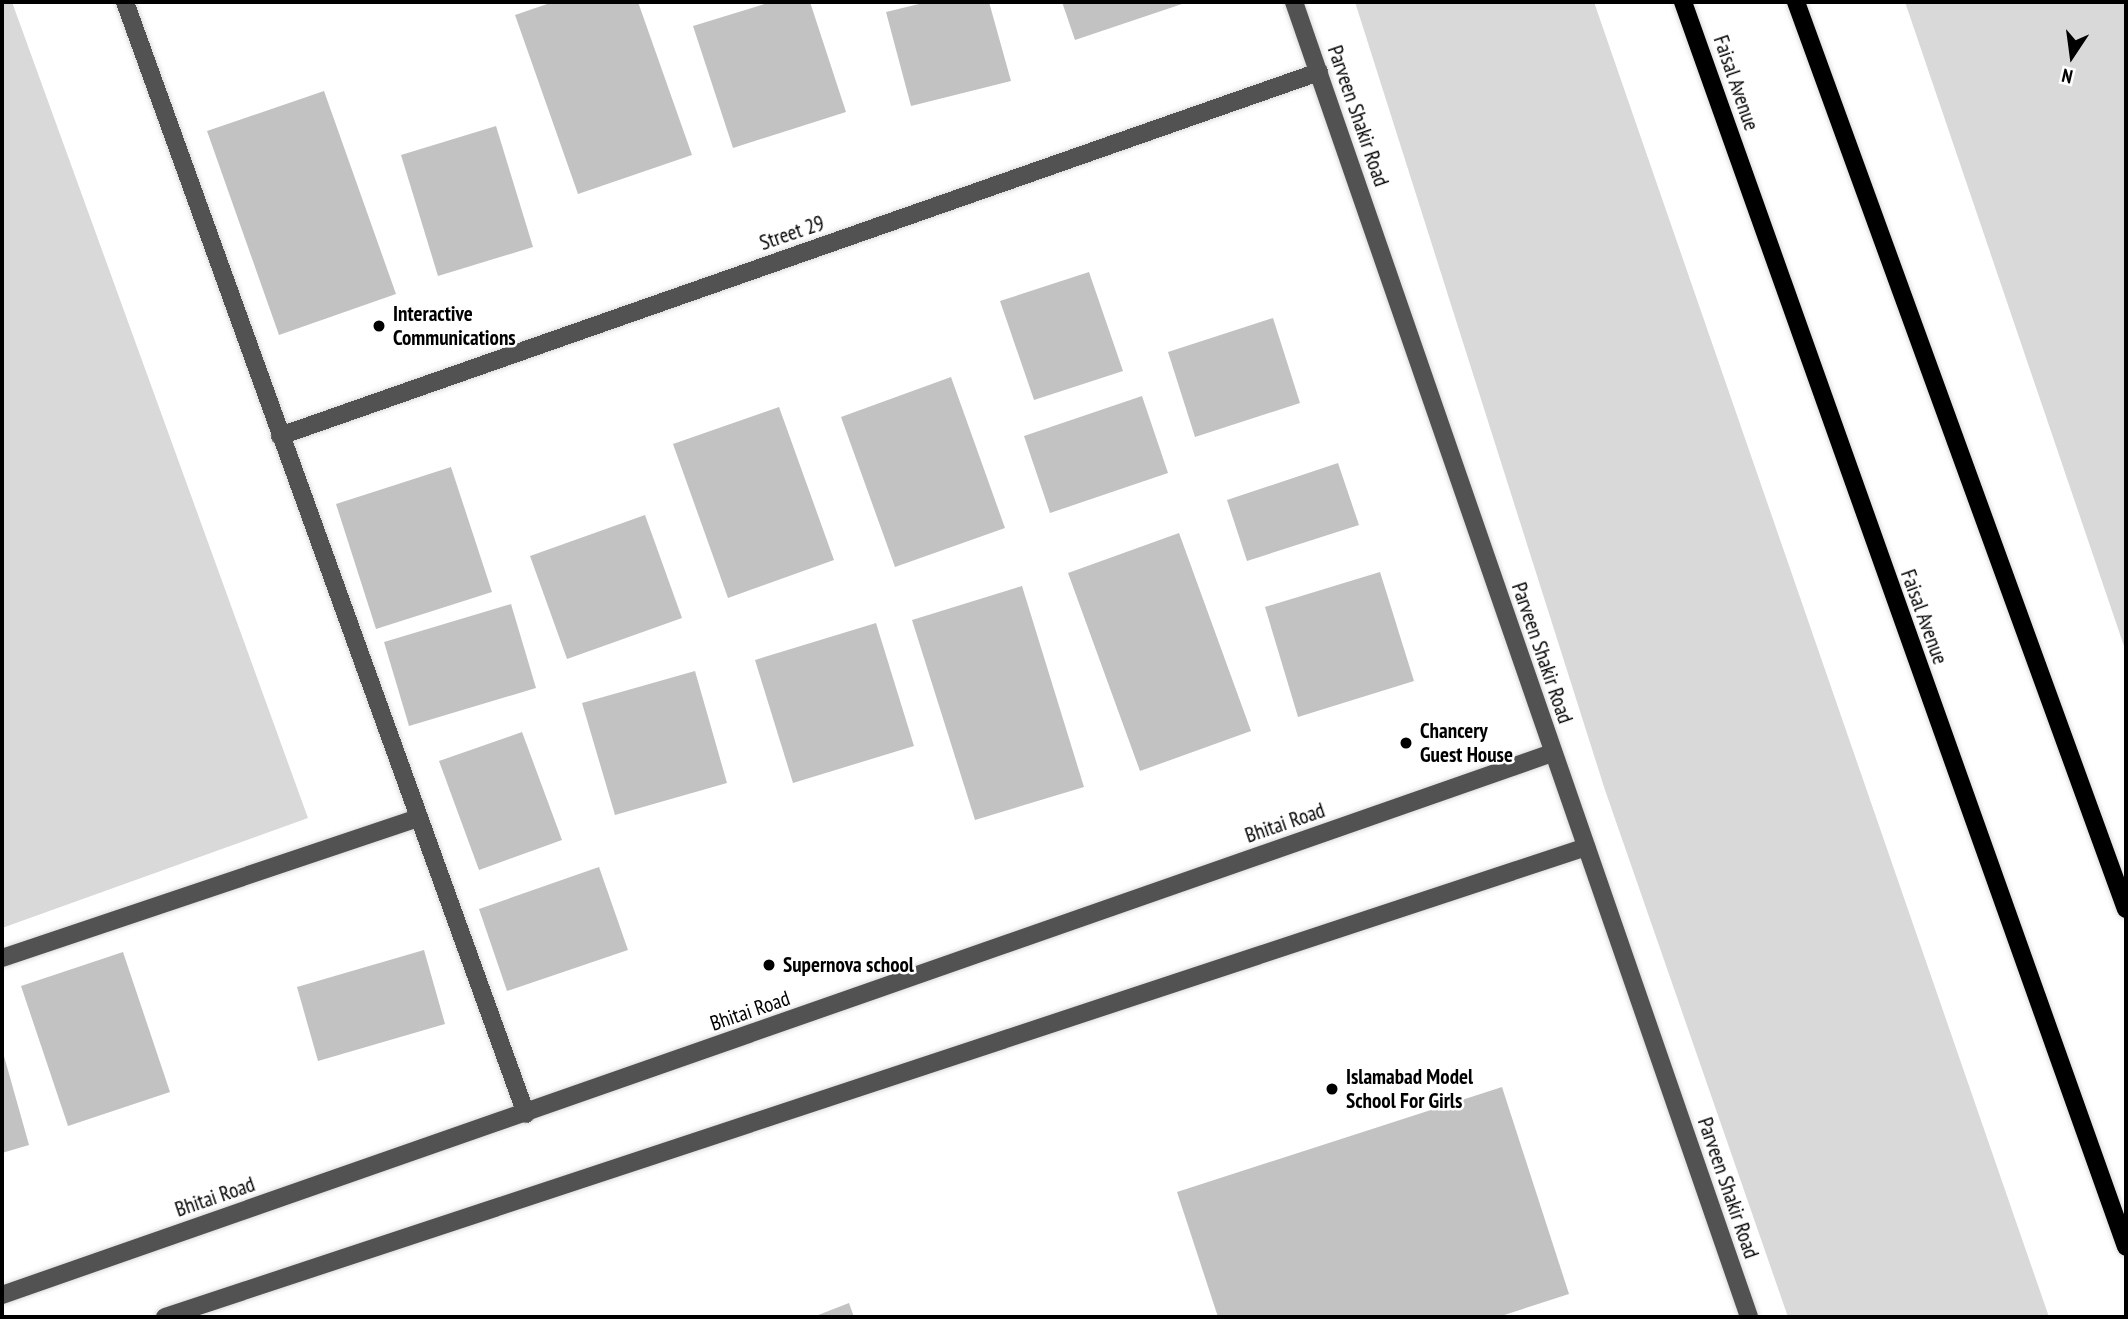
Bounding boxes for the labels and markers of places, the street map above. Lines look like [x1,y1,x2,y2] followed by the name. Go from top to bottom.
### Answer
[393,301,516,351] place label: Interactive Communications
[371,318,387,334] marker: Interactive Communications
[1420,718,1513,768] place label: Chancery Guest House
[1398,735,1414,751] marker: Chancery Guest House
[783,952,914,978] place label: Supernova school
[761,957,777,973] marker: Supernova school
[1346,1064,1473,1114] place label: Islamabad Model School For Girls
[1324,1081,1340,1097] marker: Islamabad Model School For Girls

